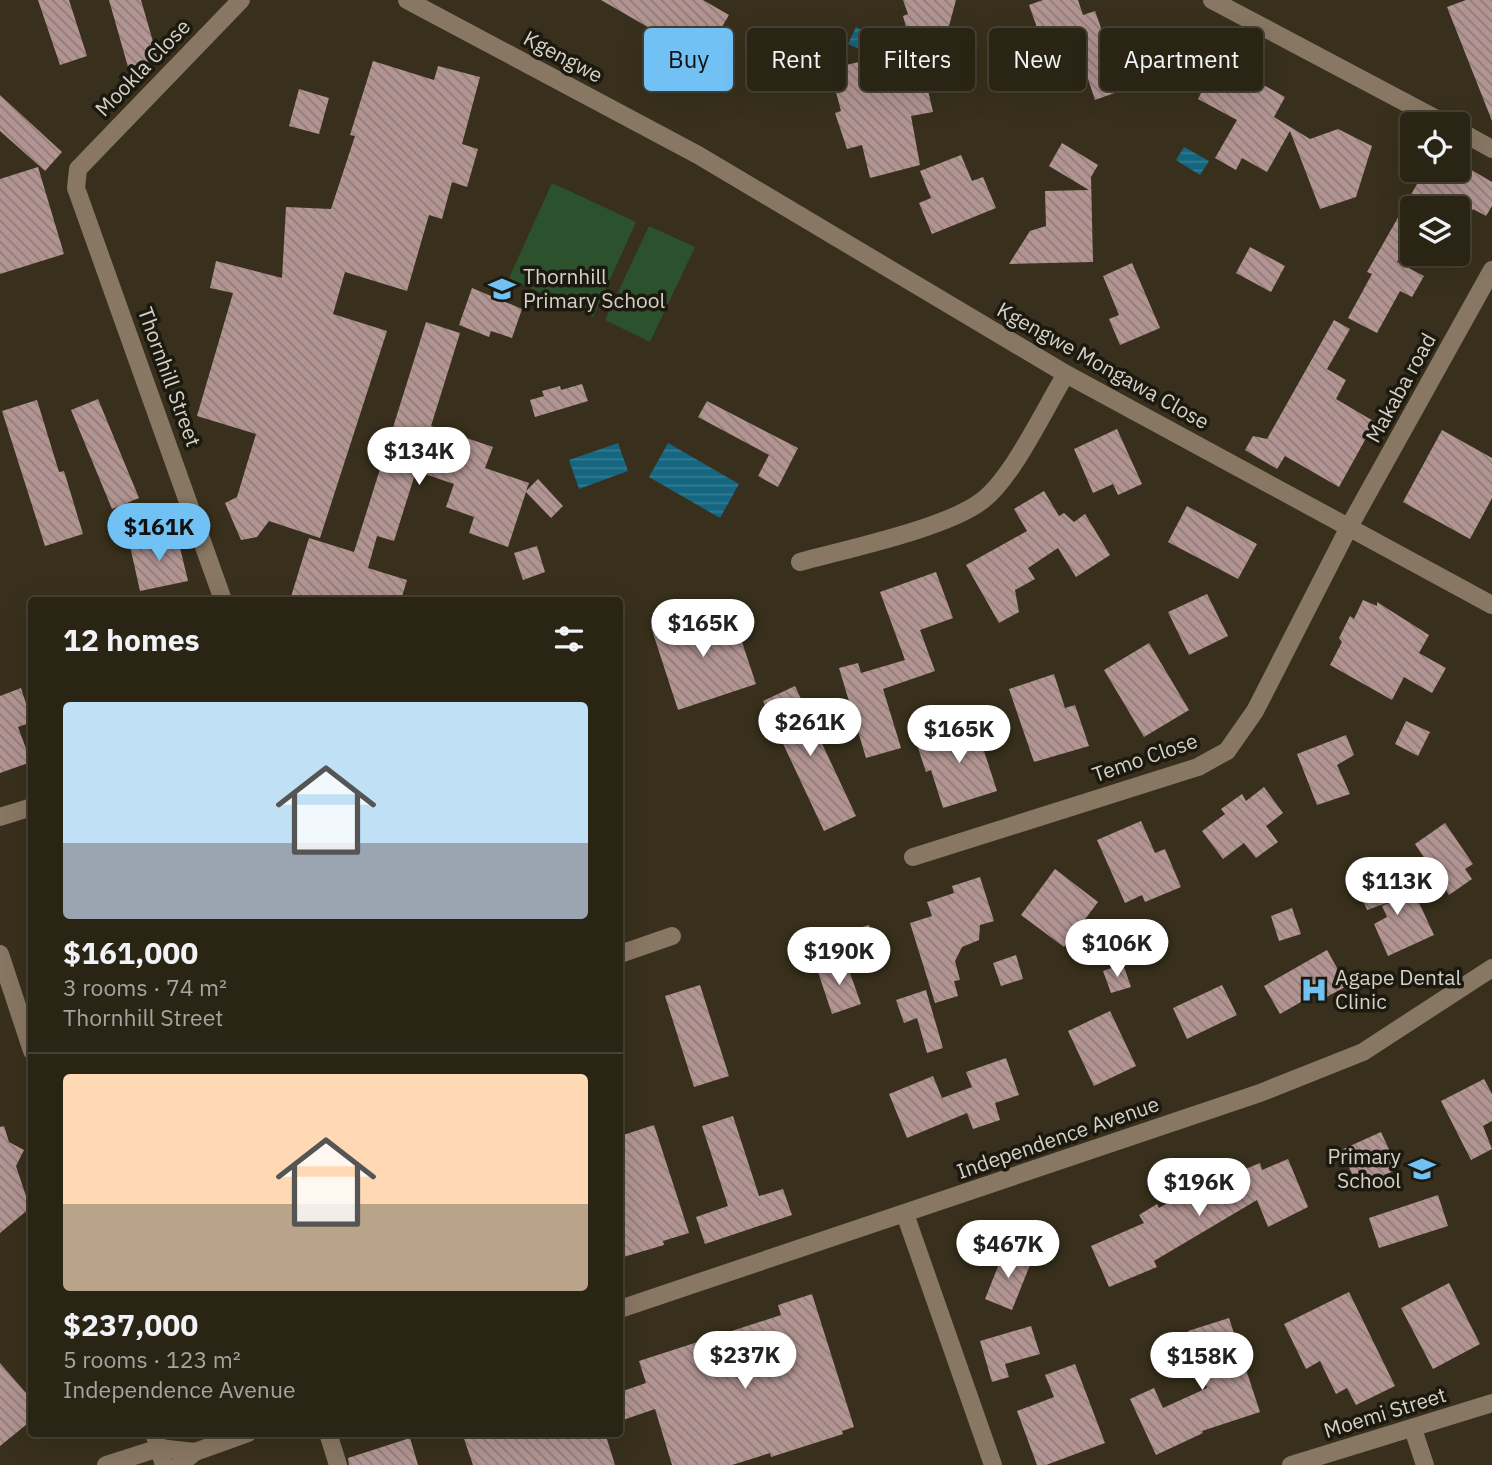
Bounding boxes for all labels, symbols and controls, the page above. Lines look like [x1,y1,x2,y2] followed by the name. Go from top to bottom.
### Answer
[89,12,196,122] street label: Mookla Close
[519,24,608,89] street label: Kgengwe
[644,28,733,91] chip: Buy
[747,28,846,91] chip: Rent
[860,28,975,91] chip: Filters
[989,28,1086,91] chip: New
[1100,28,1263,91] chip: Apartment
[1400,112,1470,266] map controls
[1400,112,1470,182] button: locate
[1400,196,1470,266] button: layers
[523,262,666,314] place label: Thornhill Primary School
[487,274,517,304] school or university icon: Thornhill Primary School
[992,295,1215,435] street label: Kgengwe Mongawa Close
[132,303,208,450] street label: Thornhill Street
[1358,328,1442,447] street label: Makaba road
[370,428,468,487] pin: $134K
[383,435,455,465] text: $134K
[110,504,208,563] pin: $161K
[123,511,195,541] text: $161K
[654,600,752,659] pin: $165K
[667,607,739,637] text: $165K
[63,620,200,659] text: 12 homes
[550,620,588,658] icon: filters
[761,698,859,758] pin: $261K
[774,706,846,736] text: $261K
[910,706,1008,765] pin: $165K
[923,713,995,743] text: $165K
[1088,726,1201,788] street label: Temo Close
[263,747,389,873] icon: home
[1348,858,1446,917] pin: $113K
[1361,865,1433,895] text: $113K
[1068,920,1166,979] pin: $106K
[1081,927,1153,957] text: $106K
[790,928,888,987] pin: $190K
[63,933,198,972] text: $161,000
[803,935,875,965] text: $190K
[1335,963,1461,1015] place label: Agape Dental Clinic
[63,972,227,1002] text: 3 rooms · 74 m²
[1299,975,1329,1005] hospital icon: Agape Dental Clinic
[63,1002,223,1032] text: Thornhill Street
[953,1089,1163,1185] street label: Independence Avenue
[263,1119,389,1245] icon: home
[1328,1142,1402,1194] place label: Primary School
[1407,1154,1437,1184] school or university icon: Primary School
[1150,1158,1248,1218] pin: $196K
[1163,1166,1235,1196] text: $196K
[959,1220,1057,1280] pin: $467K
[972,1228,1044,1258] text: $467K
[63,1305,198,1344] text: $237,000
[696,1332,794,1391] pin: $237K
[1153,1332,1251,1392] pin: $158K
[709,1339,781,1369] text: $237K
[1166,1340,1238,1370] text: $158K
[63,1344,241,1374] text: 5 rooms · 123 m²
[63,1374,296,1404] text: Independence Avenue
[1320,1380,1449,1444] street label: Moemi Street

